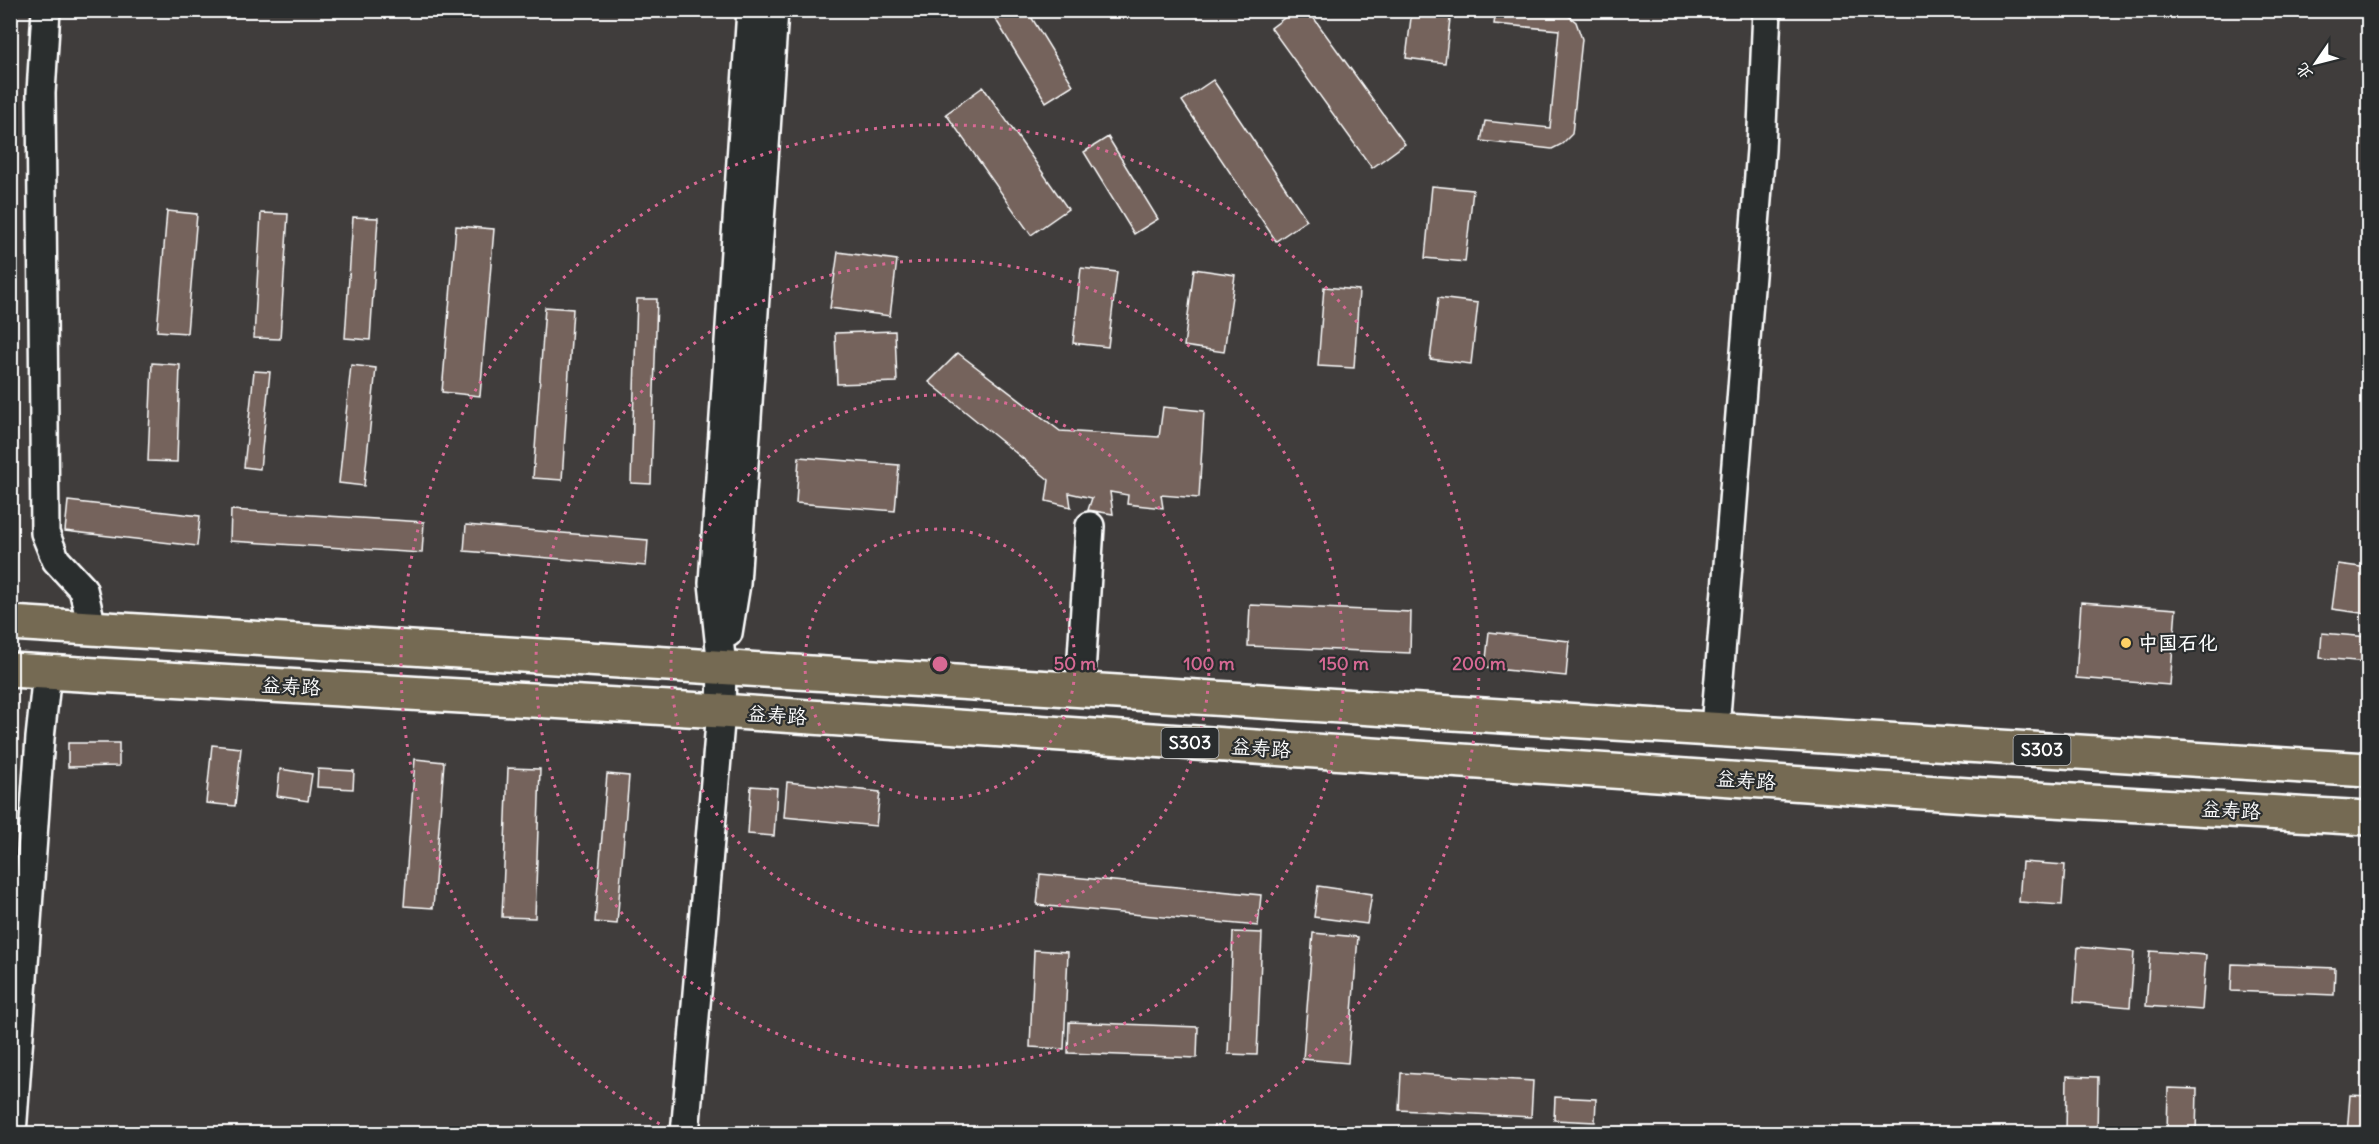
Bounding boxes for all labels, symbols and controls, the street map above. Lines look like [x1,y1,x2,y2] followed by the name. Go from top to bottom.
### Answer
[2286,33,2346,93] north arrow
[2291,59,2316,84] text: 北
[2138,630,2218,655] place label: 中国石化
[2119,636,2133,650] marker: 中国石化
[1054,652,1096,675] text: 50 m
[1184,652,1235,675] text: 100 m
[1319,652,1369,675] text: 150 m
[1452,652,1506,675] text: 200 m
[930,654,950,674] centre of rings
[260,671,323,700] street label: 益寿路
[746,700,809,729] street label: 益寿路
[1162,728,1218,758] road number: S303
[1230,733,1293,762] street label: 益寿路
[2014,735,2070,765] road number: S303
[1715,765,1778,794] street label: 益寿路
[2200,795,2263,824] street label: 益寿路

